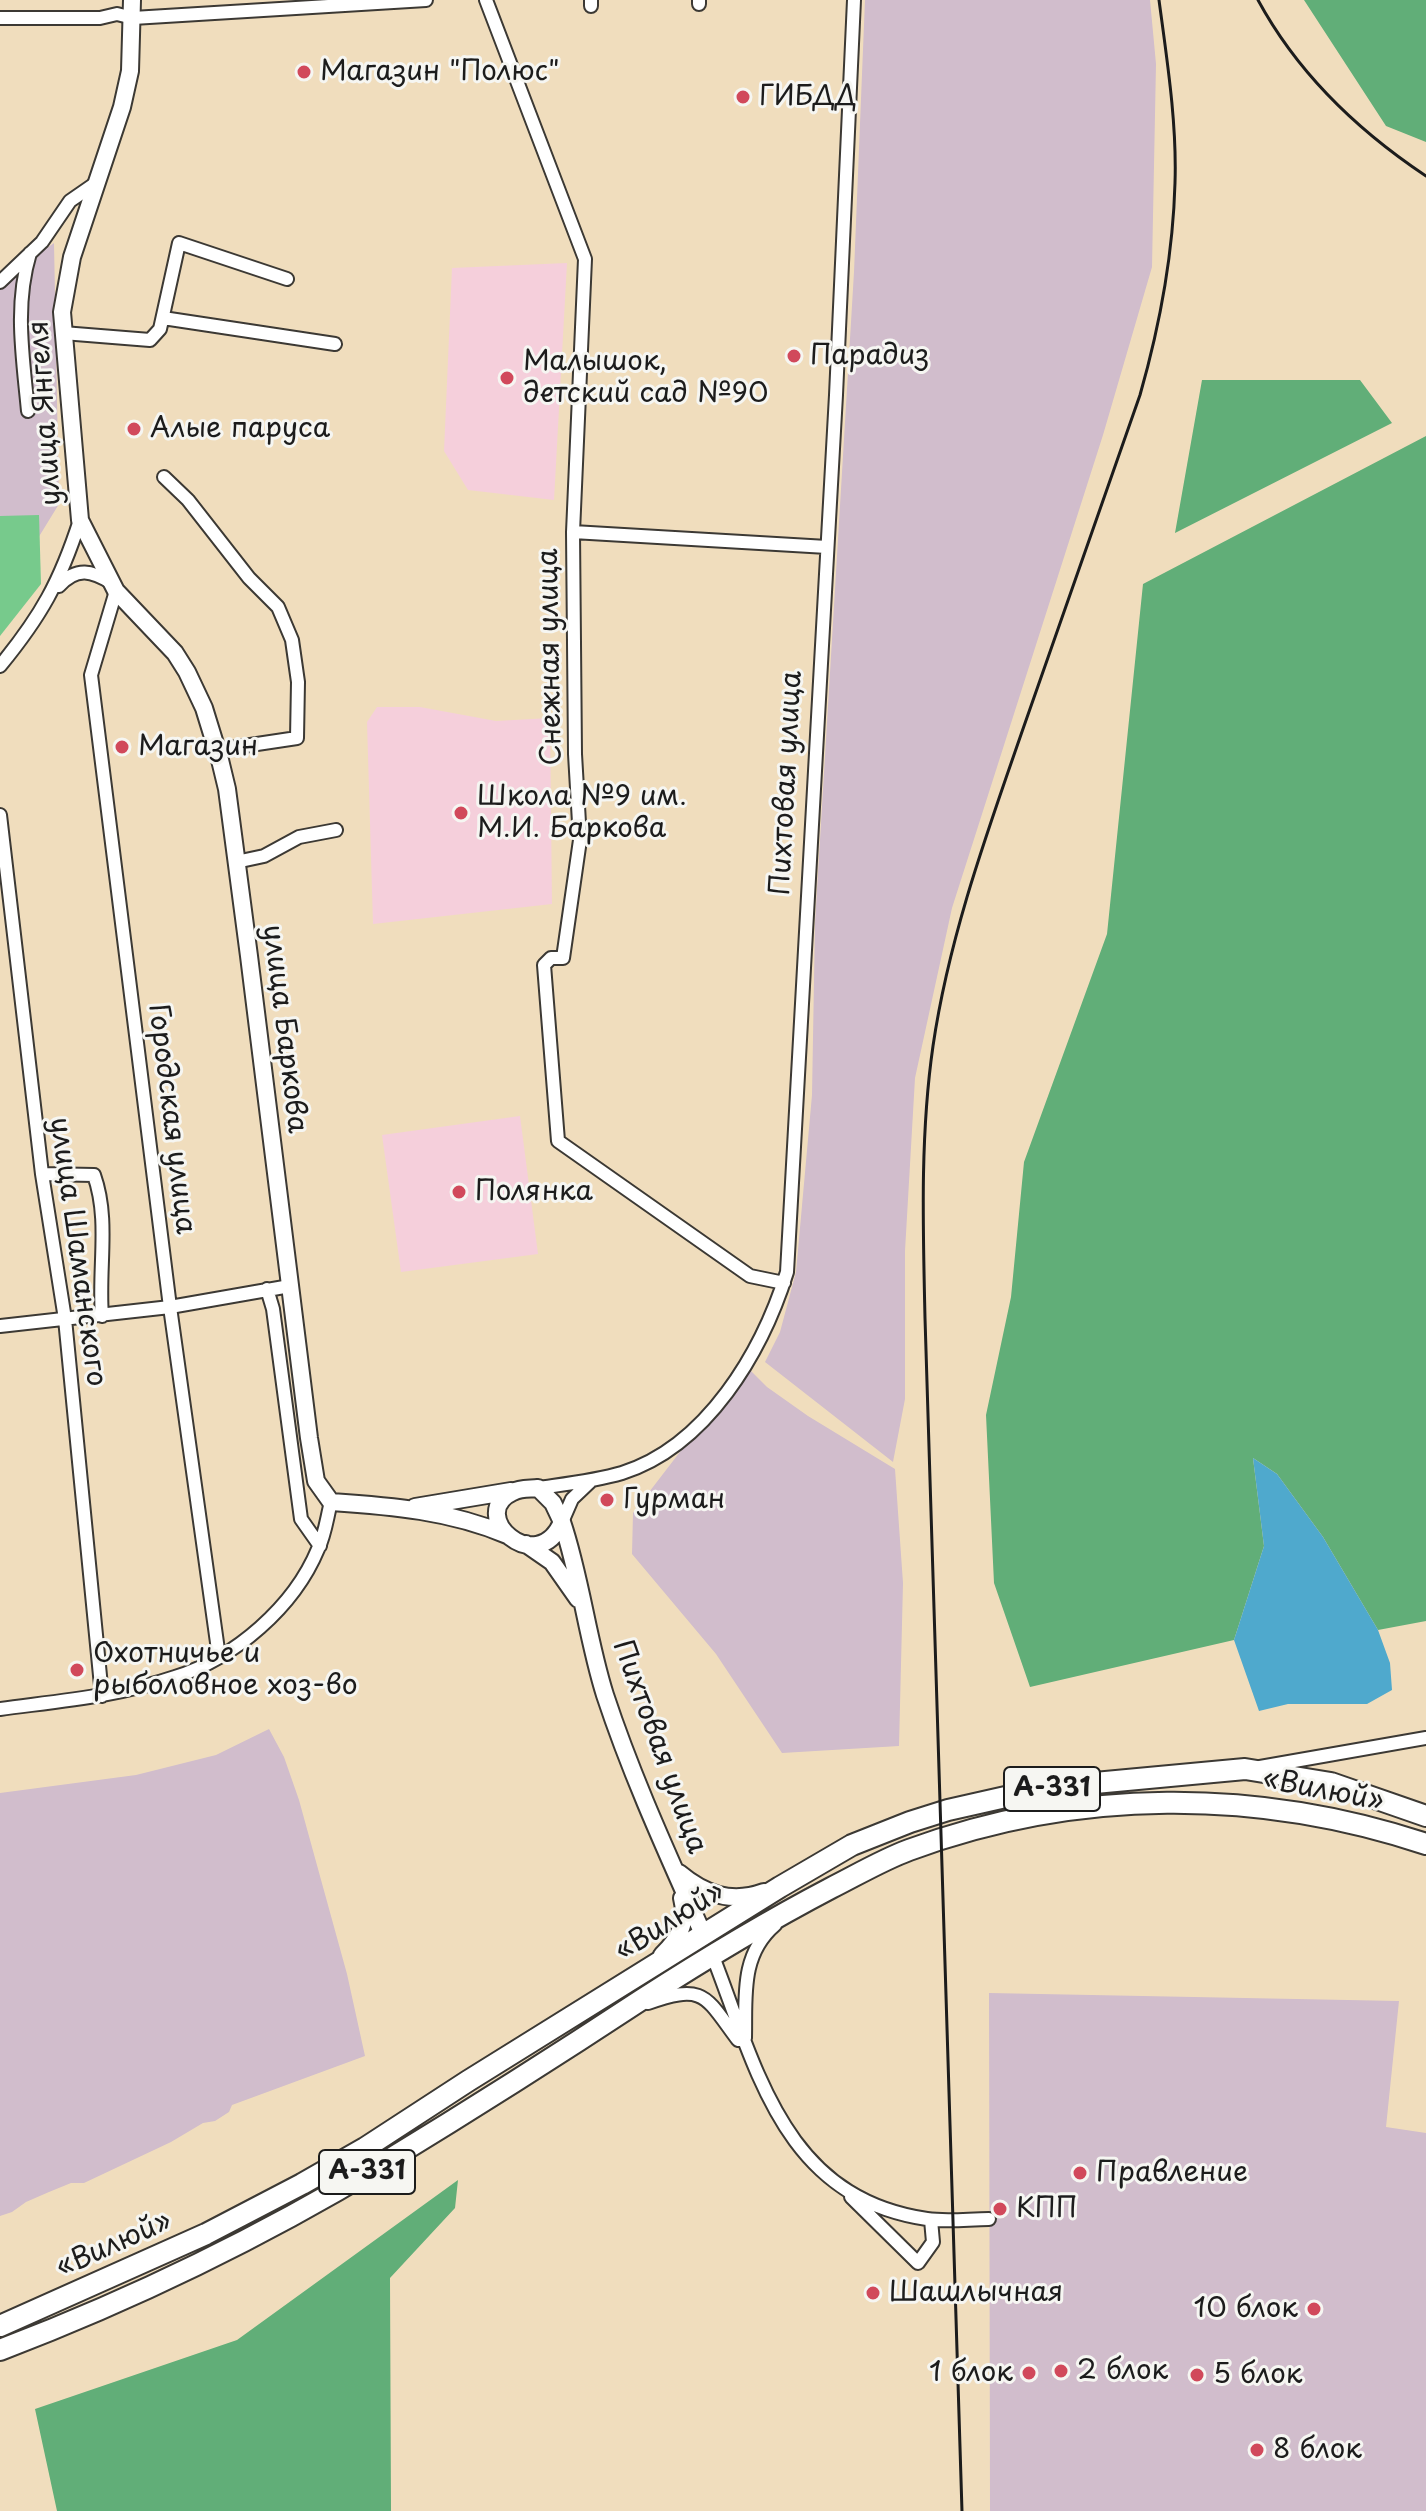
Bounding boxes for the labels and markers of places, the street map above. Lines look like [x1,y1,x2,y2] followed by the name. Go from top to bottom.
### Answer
[320,55,560,89] place label: Магазин "Полюс"
[295,63,313,81] marker: Магазин "Полюс"
[759,80,857,114] place label: ГИБДД
[734,88,752,106] marker: ГИБДД
[810,339,929,373] place label: Парадиз
[523,345,768,411] place label: Малышок, детский сад №90
[785,347,803,365] marker: Парадиз
[498,369,516,387] marker: Малышок, детский сад №90
[150,412,330,446] place label: Алые паруса
[125,420,143,438] marker: Алые паруса
[138,730,258,764] place label: Магазин
[113,738,131,756] marker: Магазин
[477,780,687,846] place label: Школа №9 им. М.И. Баркова
[452,804,470,822] marker: Школа №9 им. М.И. Баркова
[475,1175,593,1209] place label: Полянка
[450,1183,468,1201] marker: Полянка
[623,1483,725,1517] place label: Гурман
[598,1491,616,1509] marker: Гурман
[93,1637,358,1703] place label: Охотничье и рыболовное хоз-во
[68,1661,86,1679] marker: Охотничье и рыболовное хоз-во
[1096,2156,1248,2190] place label: Правление
[1071,2164,1089,2182] marker: Правление
[1016,2192,1078,2226] place label: КПП
[991,2200,1009,2218] marker: КПП
[889,2276,1063,2310] place label: Шашлычная
[864,2284,882,2302] marker: Шашлычная
[1194,2292,1298,2326] place label: 10 блок
[1305,2300,1323,2318] marker: 10 блок
[1077,2354,1168,2388] place label: 2 блок
[929,2356,1013,2390] place label: 1 блок
[1213,2358,1302,2392] place label: 5 блок
[1052,2362,1070,2380] marker: 2 блок
[1020,2364,1038,2382] marker: 1 блок
[1188,2366,1206,2384] marker: 5 блок
[1273,2433,1362,2467] place label: 8 блок
[1248,2441,1266,2459] marker: 8 блок

